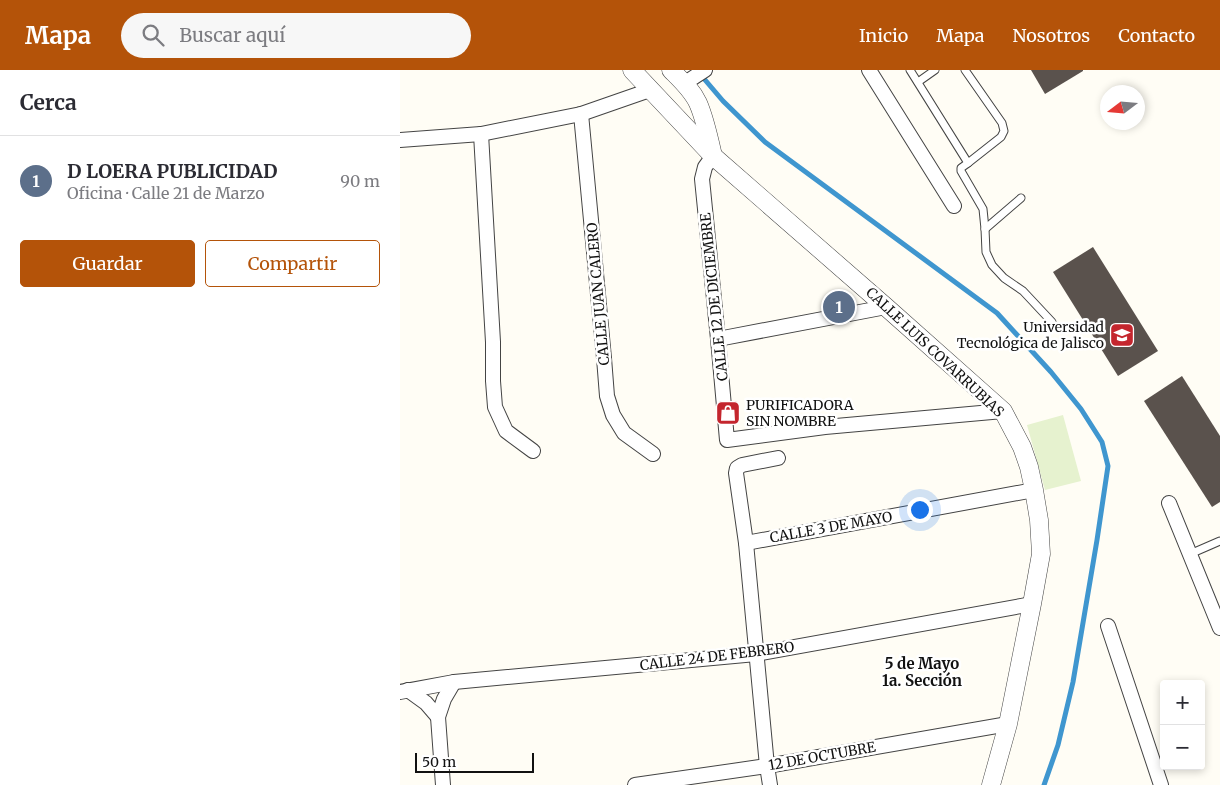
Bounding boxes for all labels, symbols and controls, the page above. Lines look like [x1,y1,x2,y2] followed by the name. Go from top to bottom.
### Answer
[121,13,471,58] search box
[25,20,91,51] text: Mapa
[139,21,167,49] icon: search
[179,23,285,47] text: Buscar aquí
[859,24,908,47] text: Inicio
[936,24,985,47] text: Mapa
[1013,24,1090,47] text: Nosotros
[1118,24,1195,47] text: Contacto
[1100,85,1145,130] north arrow
[20,89,77,116] text: Cerca
[67,159,278,183] text: D LOERA PUBLICIDAD
[32,171,40,191] text: 1
[340,171,380,191] text: 90 m
[67,183,265,203] text: Oficina · Calle 21 de Marzo
[696,212,732,382] street label: CALLE 12 DE DICIEMBRE
[583,222,613,366] street label: CALLE JUAN CALERO
[20,240,195,287] button: Guardar
[205,240,380,287] button: Compartir
[862,283,1008,421] street label: CALLE LUIS COVARRUBIAS
[823,288,855,326] pin: 1
[957,318,1105,352] place label: Universidad Tecnológica de Jalisco
[1109,322,1135,348] school or university icon: Universidad Tecnológica de Jalisco
[746,396,854,430] place label: PURIFICADORA SIN NOMBRE
[715,400,741,426] shop icon: PURIFICADORA SIN NOMBRE
[907,497,933,523] your location
[768,507,894,547] street label: CALLE 3 DE MAYO
[639,638,795,674] street label: CALLE 24 DE FEBRERO
[882,654,962,690] district label: 5 de Mayo 1a. Sección
[1160,680,1205,770] map controls
[1160,680,1205,725] button: +
[1160,725,1205,770] button: −
[767,738,877,774] street label: 12 DE OCTUBRE
[415,750,534,773] scale bar
[422,753,456,771] text: 50 m

